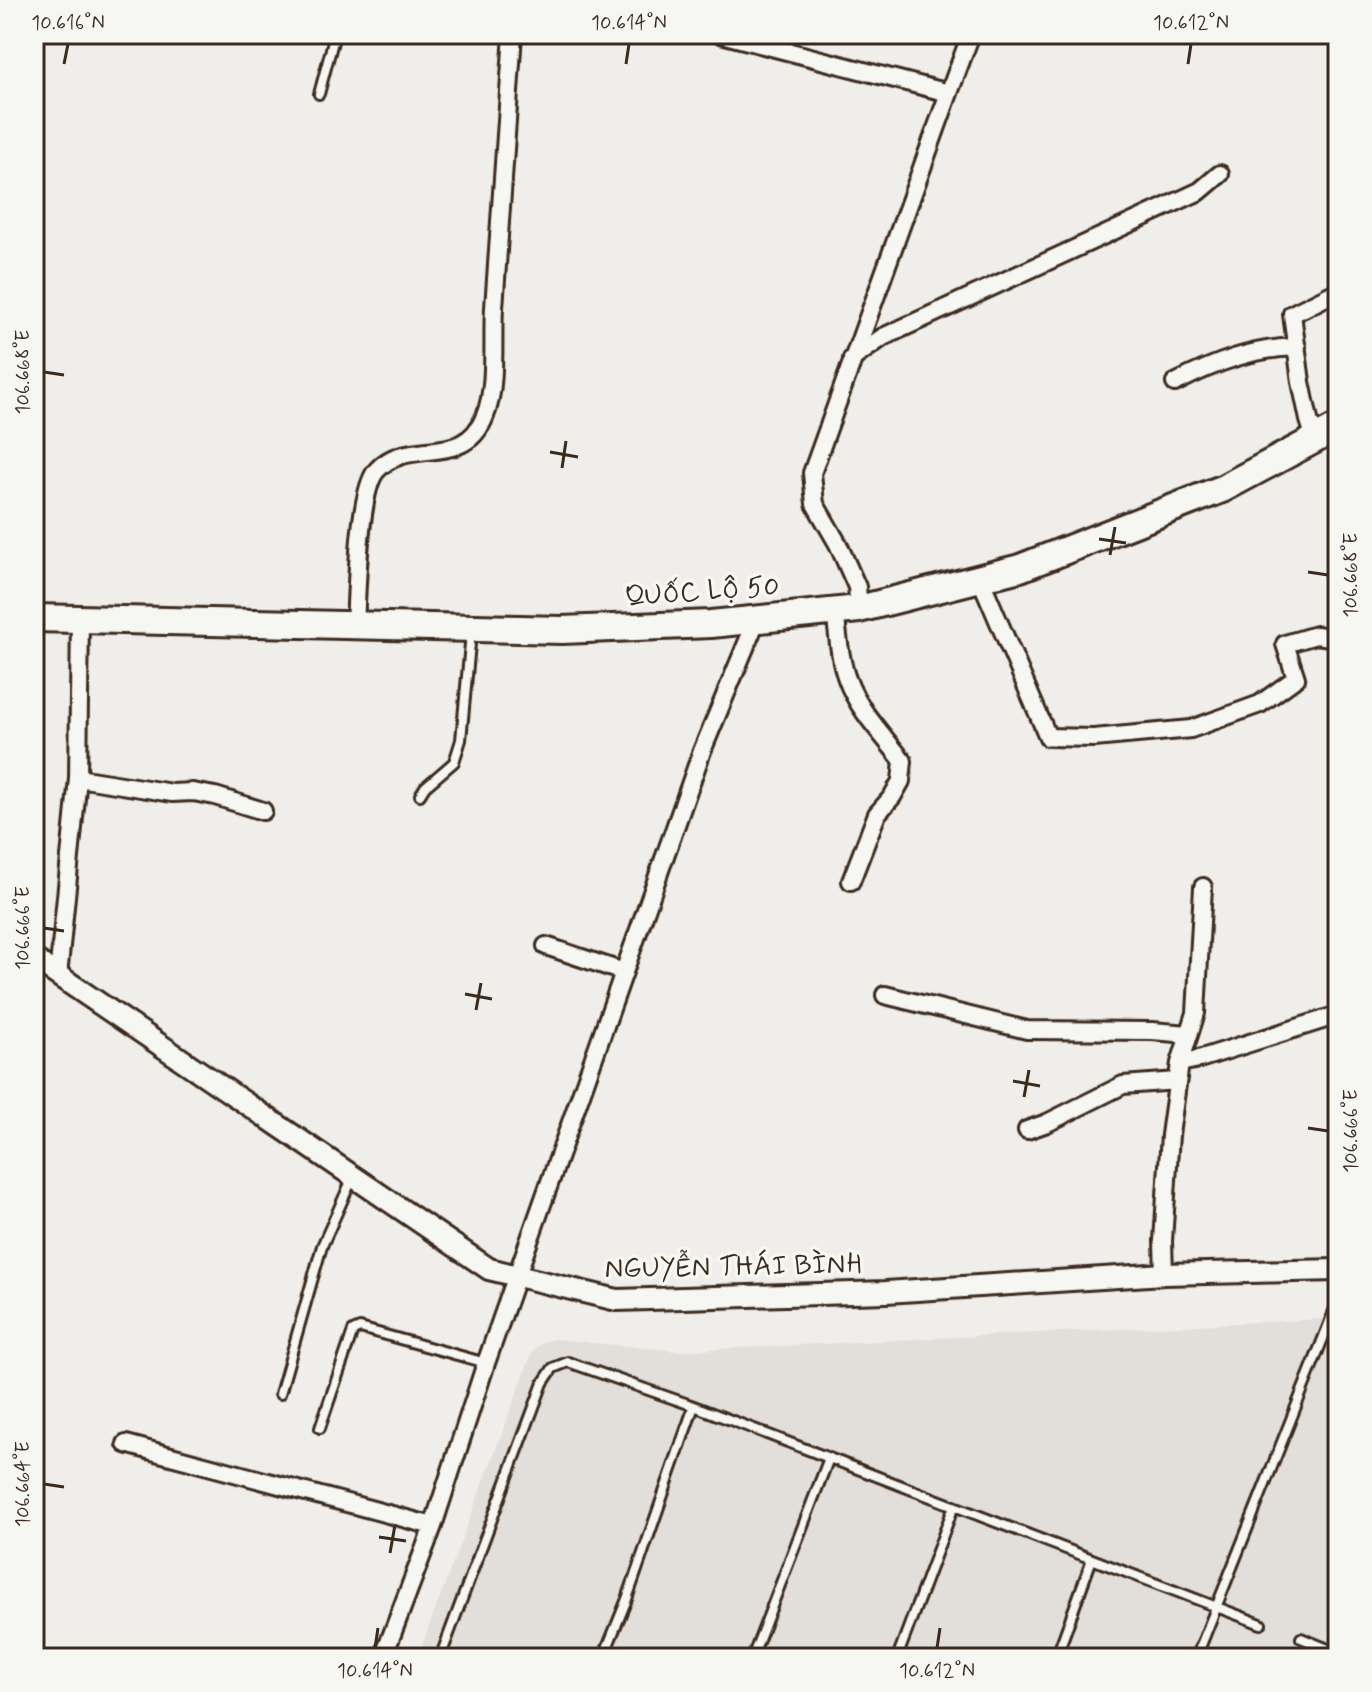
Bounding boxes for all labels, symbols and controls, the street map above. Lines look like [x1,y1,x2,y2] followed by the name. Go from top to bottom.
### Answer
[31,10,105,37] text: 10.616°N
[591,10,667,37] text: 10.614°N
[1153,10,1229,37] text: 10.612°N
[10,329,37,415] text: 106.668°E
[1338,532,1365,618] text: 106.668°E
[624,569,781,616] street label: QUỐC LỘ 50
[10,886,37,970] text: 106.666°E
[1338,1089,1365,1173] text: 106.666°E
[604,1245,862,1288] street label: NGUYỄN THÁI BÌNH
[10,1441,37,1527] text: 106.664°E
[337,1658,413,1685] text: 10.614°N
[899,1658,975,1685] text: 10.612°N

